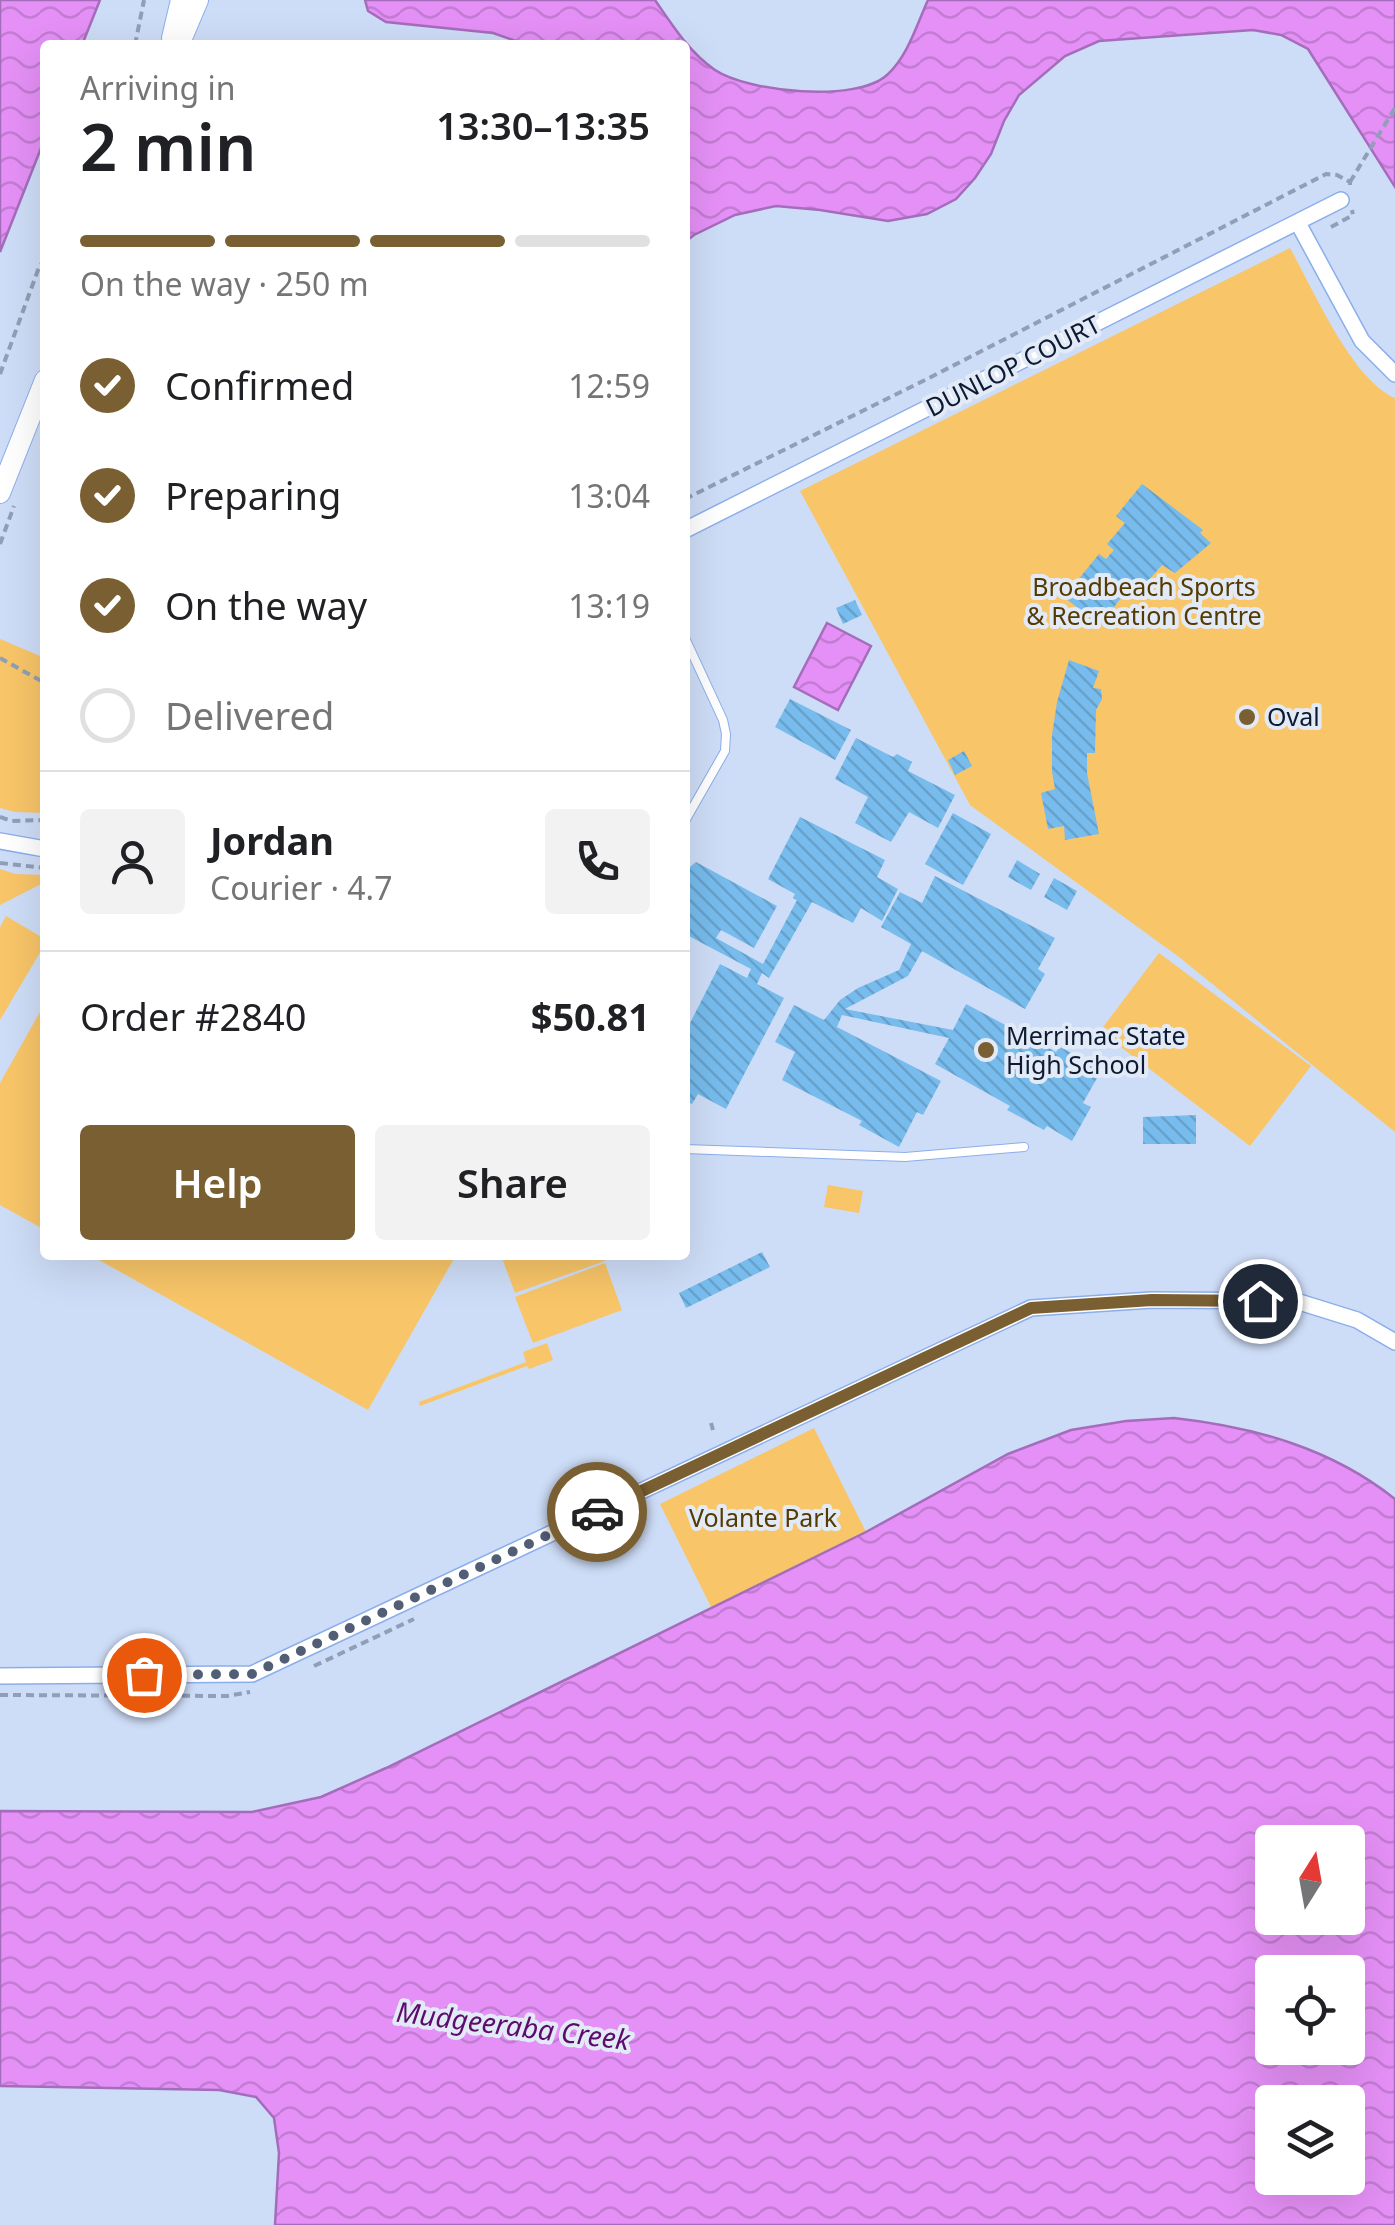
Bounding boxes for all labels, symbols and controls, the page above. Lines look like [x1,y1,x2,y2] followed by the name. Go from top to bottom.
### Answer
[80,66,235,109] text: Arriving in
[436,99,650,151] text: 13:30–13:35
[80,102,256,190] text: 2 min
[80,262,369,305] text: On the way · 250 m
[919,306,1106,424] street label: DUNLOP COURT
[80,358,135,413] icon: check
[165,359,354,411] text: Confirmed
[568,364,650,407] text: 12:59
[80,468,135,523] icon: check
[165,469,341,521] text: Preparing
[568,474,650,517] text: 13:04
[1026,569,1262,632] park label: Broadbeach Sports & Recreation Centre
[80,578,135,633] icon: check
[165,579,367,631] text: On the way
[568,584,650,627] text: 13:19
[165,689,334,741] text: Delivered
[1267,699,1320,733] place label: Oval
[1236,706,1258,728] marker: Oval
[80,809,185,914] button: person
[545,809,650,914] button: phone
[210,814,334,866] text: Jordan
[210,866,393,909] text: Courier · 4.7
[80,990,306,1042] text: Order #2840
[531,990,650,1042] text: $50.81
[1006,1018,1186,1081] place label: Merrimac State High School
[975,1039,997,1061] marker: Merrimac State High School
[80,1125,355,1240] button: Help
[375,1125,650,1240] button: Share
[1218,1259,1303,1344] pin
[1233,1274,1288,1329] icon: home
[547,1462,647,1562] courier
[570,1485,625,1540] icon: car
[689,1500,838,1534] park label: Volante Park
[102,1633,187,1718] pin
[117,1648,172,1703] icon: bag
[1255,1825,1365,1935] north arrow
[1255,1825,1365,2195] map controls
[1255,1955,1365,2065] button: locate
[394,1992,633,2058] water label: Mudgeeraba Creek
[1255,2085,1365,2195] button: layers

